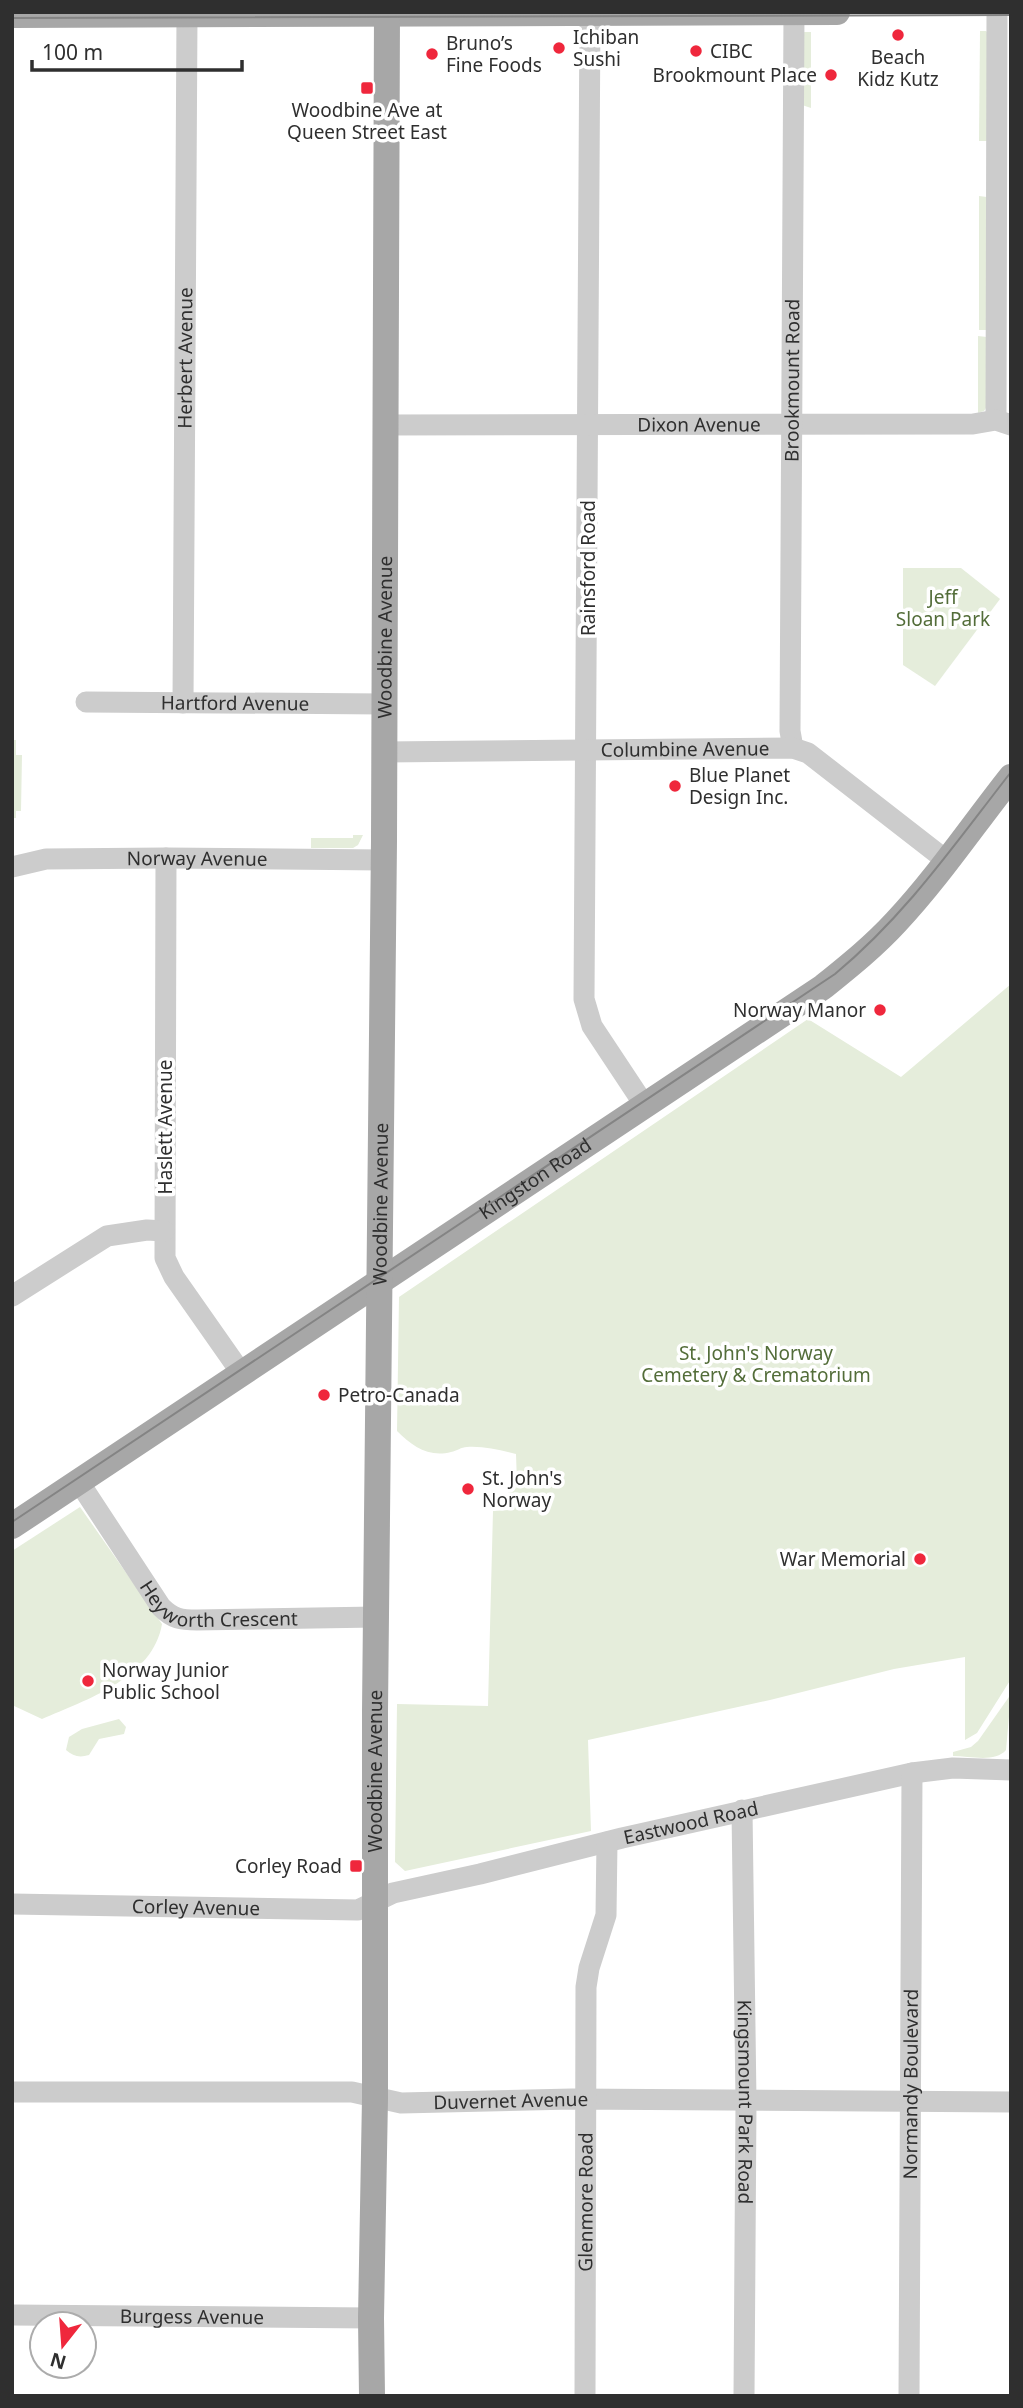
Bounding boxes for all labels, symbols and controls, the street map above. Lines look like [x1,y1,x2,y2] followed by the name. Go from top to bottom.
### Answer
[573,24,639,72] place label: Ichiban Sushi
[890,27,906,43] marker: Beach Kidz Kutz
[32,28,242,72] scale bar
[446,30,542,78] place label: Bruno’s Fine Foods
[42,38,103,66] text: 100 m
[710,38,753,64] place label: CIBC
[551,40,567,56] marker: Ichiban Sushi
[688,43,704,59] marker: CIBC
[857,44,939,92] place label: Beach Kidz Kutz
[424,46,440,62] marker: Bruno’s Fine Foods
[653,62,817,88] place label: Brookmount Place
[823,67,839,83] marker: Brookmount Place
[359,80,375,96] marker: Woodbine Ave at Queen Street East
[287,97,447,145] place label: Woodbine Ave at Queen Street East
[172,287,198,429] street label: Herbert Avenue
[778,299,805,462] street label: Brookmount Road
[637,411,761,438] street label: Dixon Avenue
[575,500,601,636] street label: Rainsford Road
[371,556,398,719] street label: Woodbine Avenue
[896,584,990,632] park label: Jeff Sloan Park
[161,690,309,716] street label: Hartford Avenue
[601,735,769,763] street label: Columbine Avenue
[689,762,790,810] place label: Blue Planet Design Inc.
[667,778,683,794] marker: Blue Planet Design Inc.
[127,845,268,872] street label: Norway Avenue
[733,997,866,1023] place label: Norway Manor
[872,1002,888,1018] marker: Norway Manor
[152,1060,178,1194] street label: Haslett Avenue
[366,1123,394,1286] street label: Woodbine Avenue
[474,1132,596,1225] street label: Kingston Road
[641,1340,871,1388] park label: St. John's Norway Cemetery & Crematorium
[338,1382,460,1408] place label: Petro-Canada
[316,1387,332,1403] marker: Petro-Canada
[482,1465,562,1513] place label: St. John's Norway
[460,1481,476,1497] marker: St. John's Norway
[780,1546,906,1572] place label: War Memorial
[912,1551,928,1567] marker: War Memorial
[134,1575,298,1633] street label: Heyworth Crescent
[102,1657,229,1705] place label: Norway Junior Public School
[80,1673,96,1689] marker: Norway Junior Public School
[362,1690,388,1852] street label: Woodbine Avenue
[621,1795,761,1850] street label: Eastwood Road
[235,1853,342,1879] place label: Corley Road
[348,1858,364,1874] marker: Corley Road
[132,1893,260,1921] street label: Corley Avenue
[897,1989,924,2179] street label: Normandy Boulevard
[732,1999,759,2204] street label: Kingsmount Park Road
[433,2086,588,2115] street label: Duvernet Avenue
[572,2132,599,2272] street label: Glenmore Road
[120,2303,264,2330] street label: Burgess Avenue
[28,2310,98,2380] north arrow
[47,2347,69,2376] text: N

